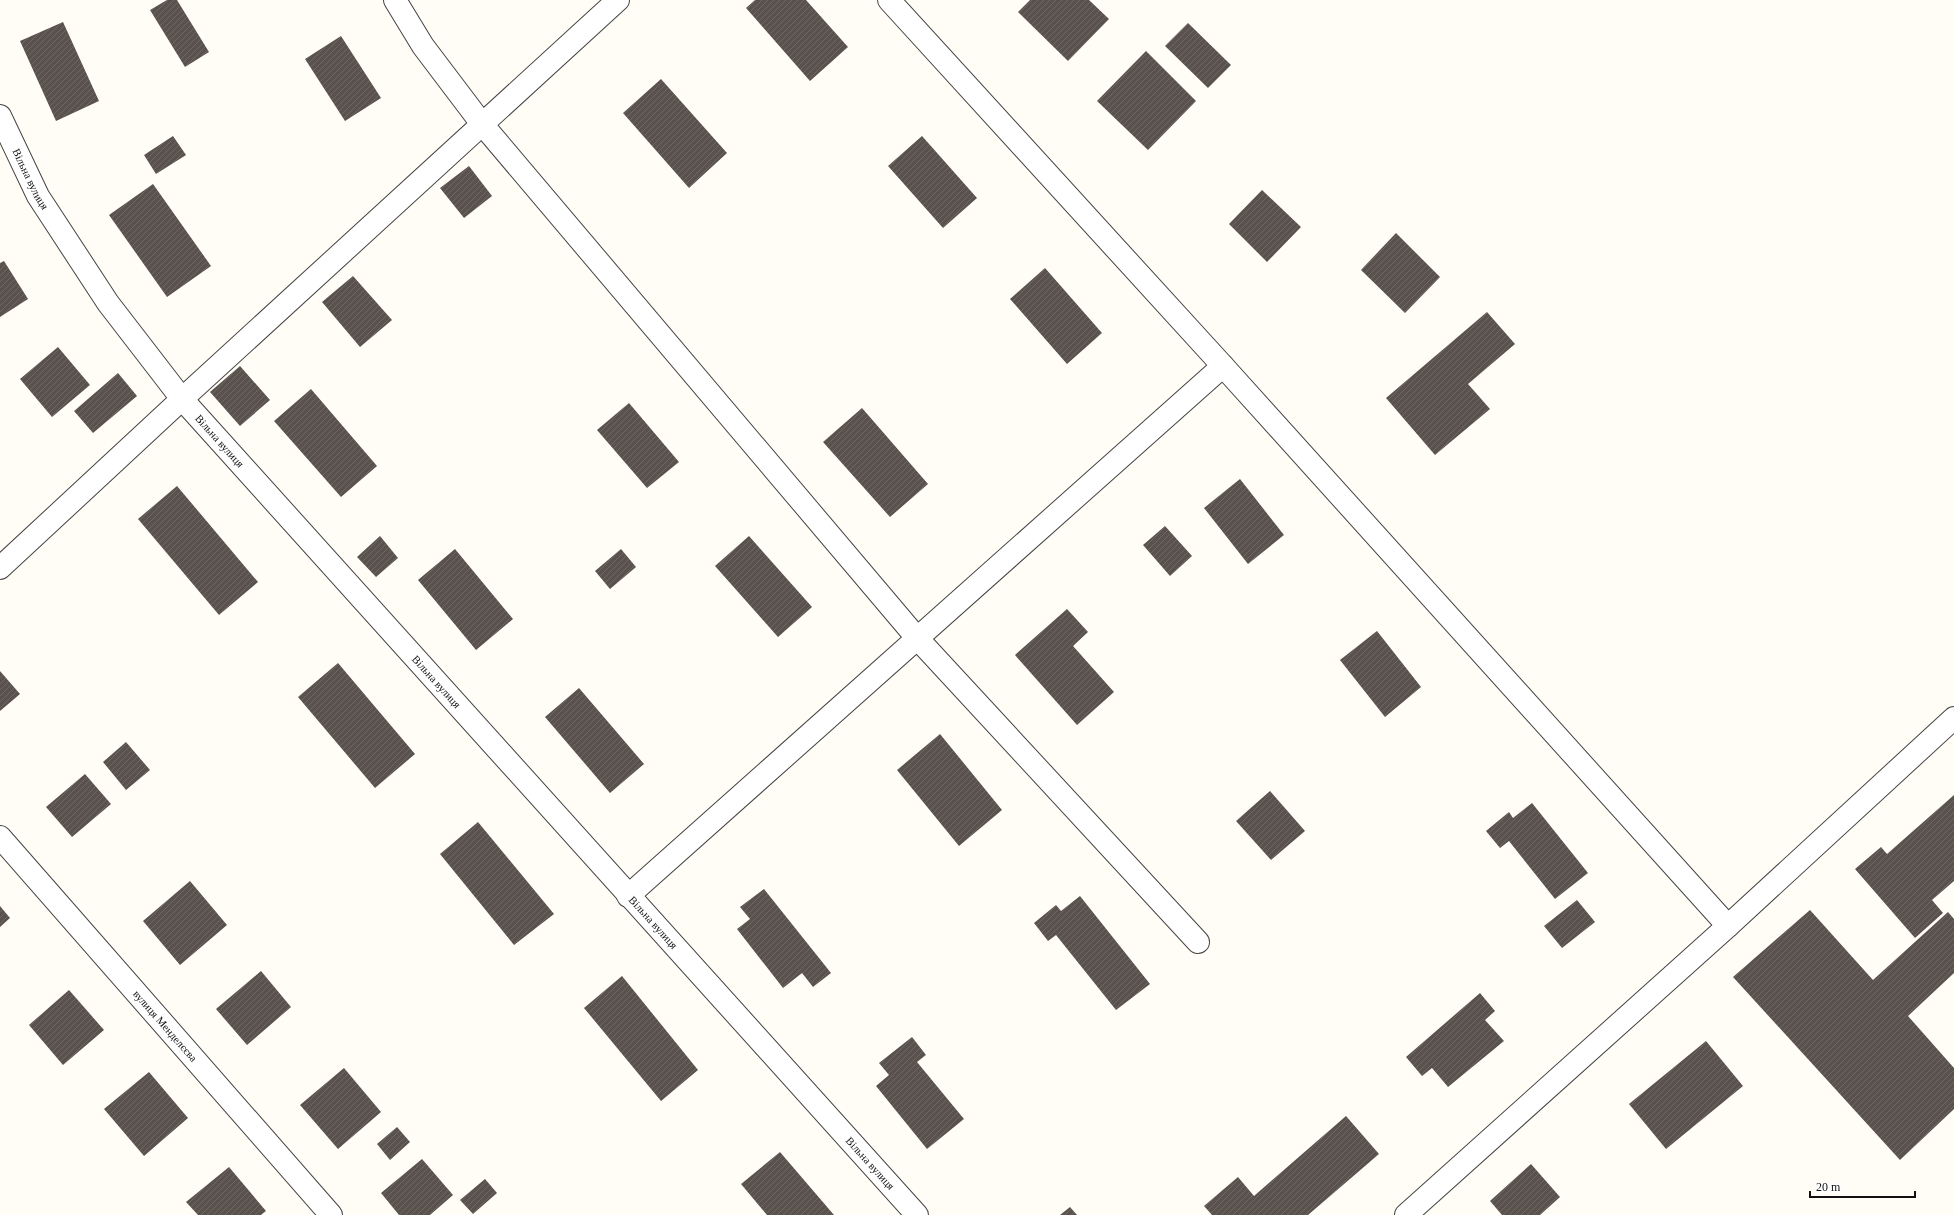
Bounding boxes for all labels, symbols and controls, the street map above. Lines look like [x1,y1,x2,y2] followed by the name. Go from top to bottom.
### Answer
[10,147,51,212] street label: Вільна вулиця
[193,412,246,470] street label: Вільна вулиця
[410,653,463,710] street label: Вільна вулиця
[627,894,680,951] street label: Вільна вулиця
[131,988,200,1064] street label: вулиця Менделєєва
[843,1134,897,1192] street label: Вільна вулиця
[1810,1173,1915,1199] scale bar
[1816,1180,1841,1194] text: 20 m

